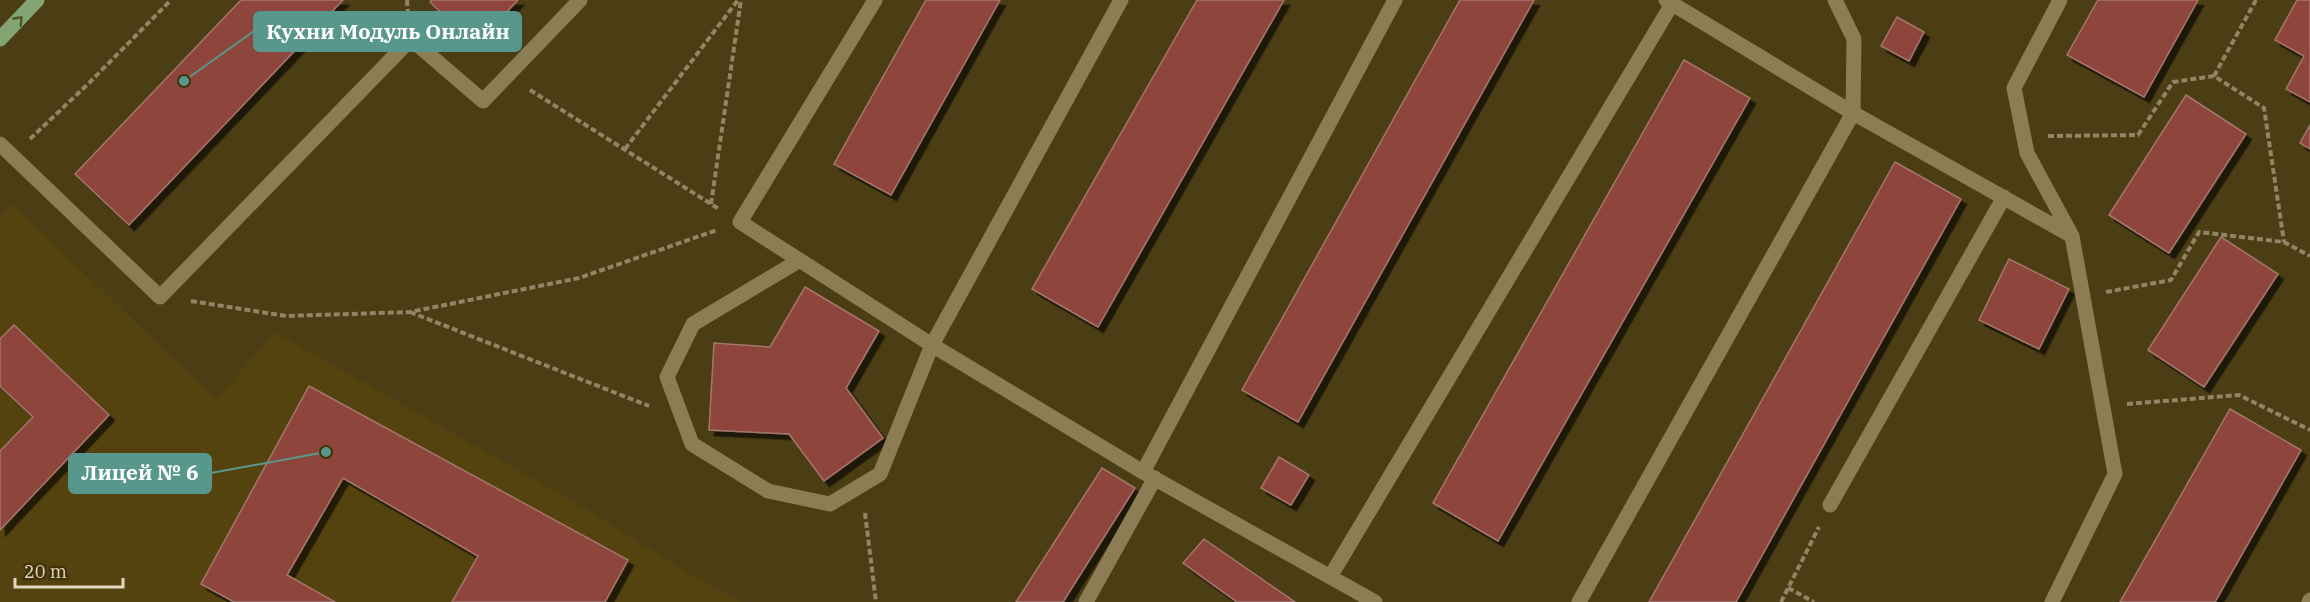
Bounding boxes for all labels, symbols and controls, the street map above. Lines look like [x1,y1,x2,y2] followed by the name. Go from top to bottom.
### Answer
[254,12,521,51] callout: Кухни Модуль Онлайн
[11,16,22,27] one-way arrow
[266,17,510,45] text: Кухни Модуль Онлайн
[69,454,211,493] callout: Лицей № 6
[81,458,199,486] text: Лицей № 6
[15,551,123,589] scale bar
[24,560,67,583] text: 20 m

